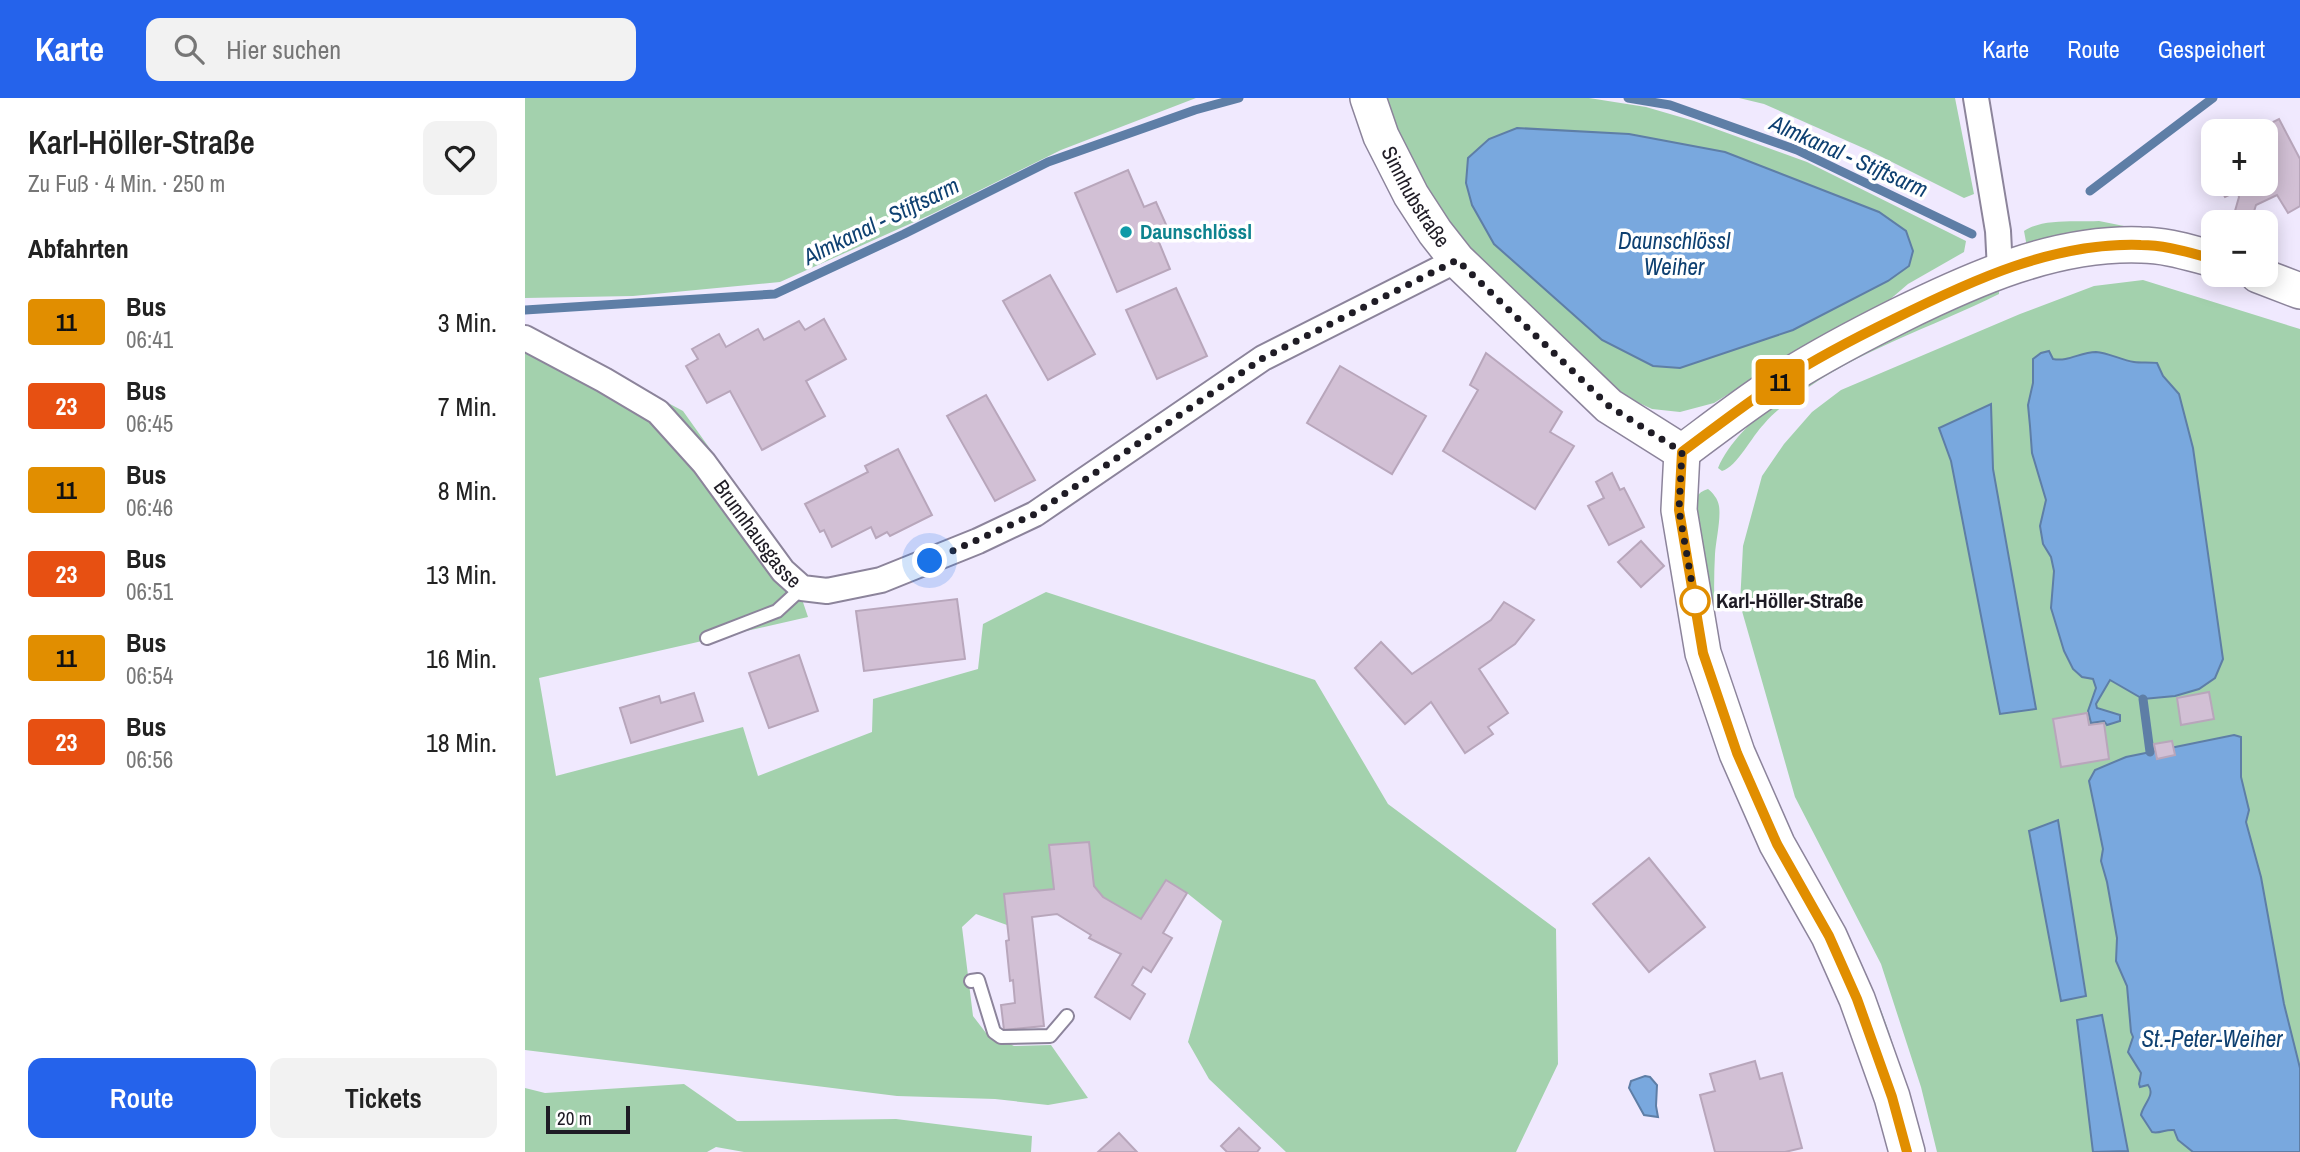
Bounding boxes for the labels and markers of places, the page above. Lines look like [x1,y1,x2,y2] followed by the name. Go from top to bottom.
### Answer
[1140,217,1252,246] place label: Daunschlössl
[1118,224,1134,240] marker: Daunschlössl
[1680,586,1710,616] marker: Karl-Höller-Straße
[1716,586,1863,615] place label: Karl-Höller-Straße

